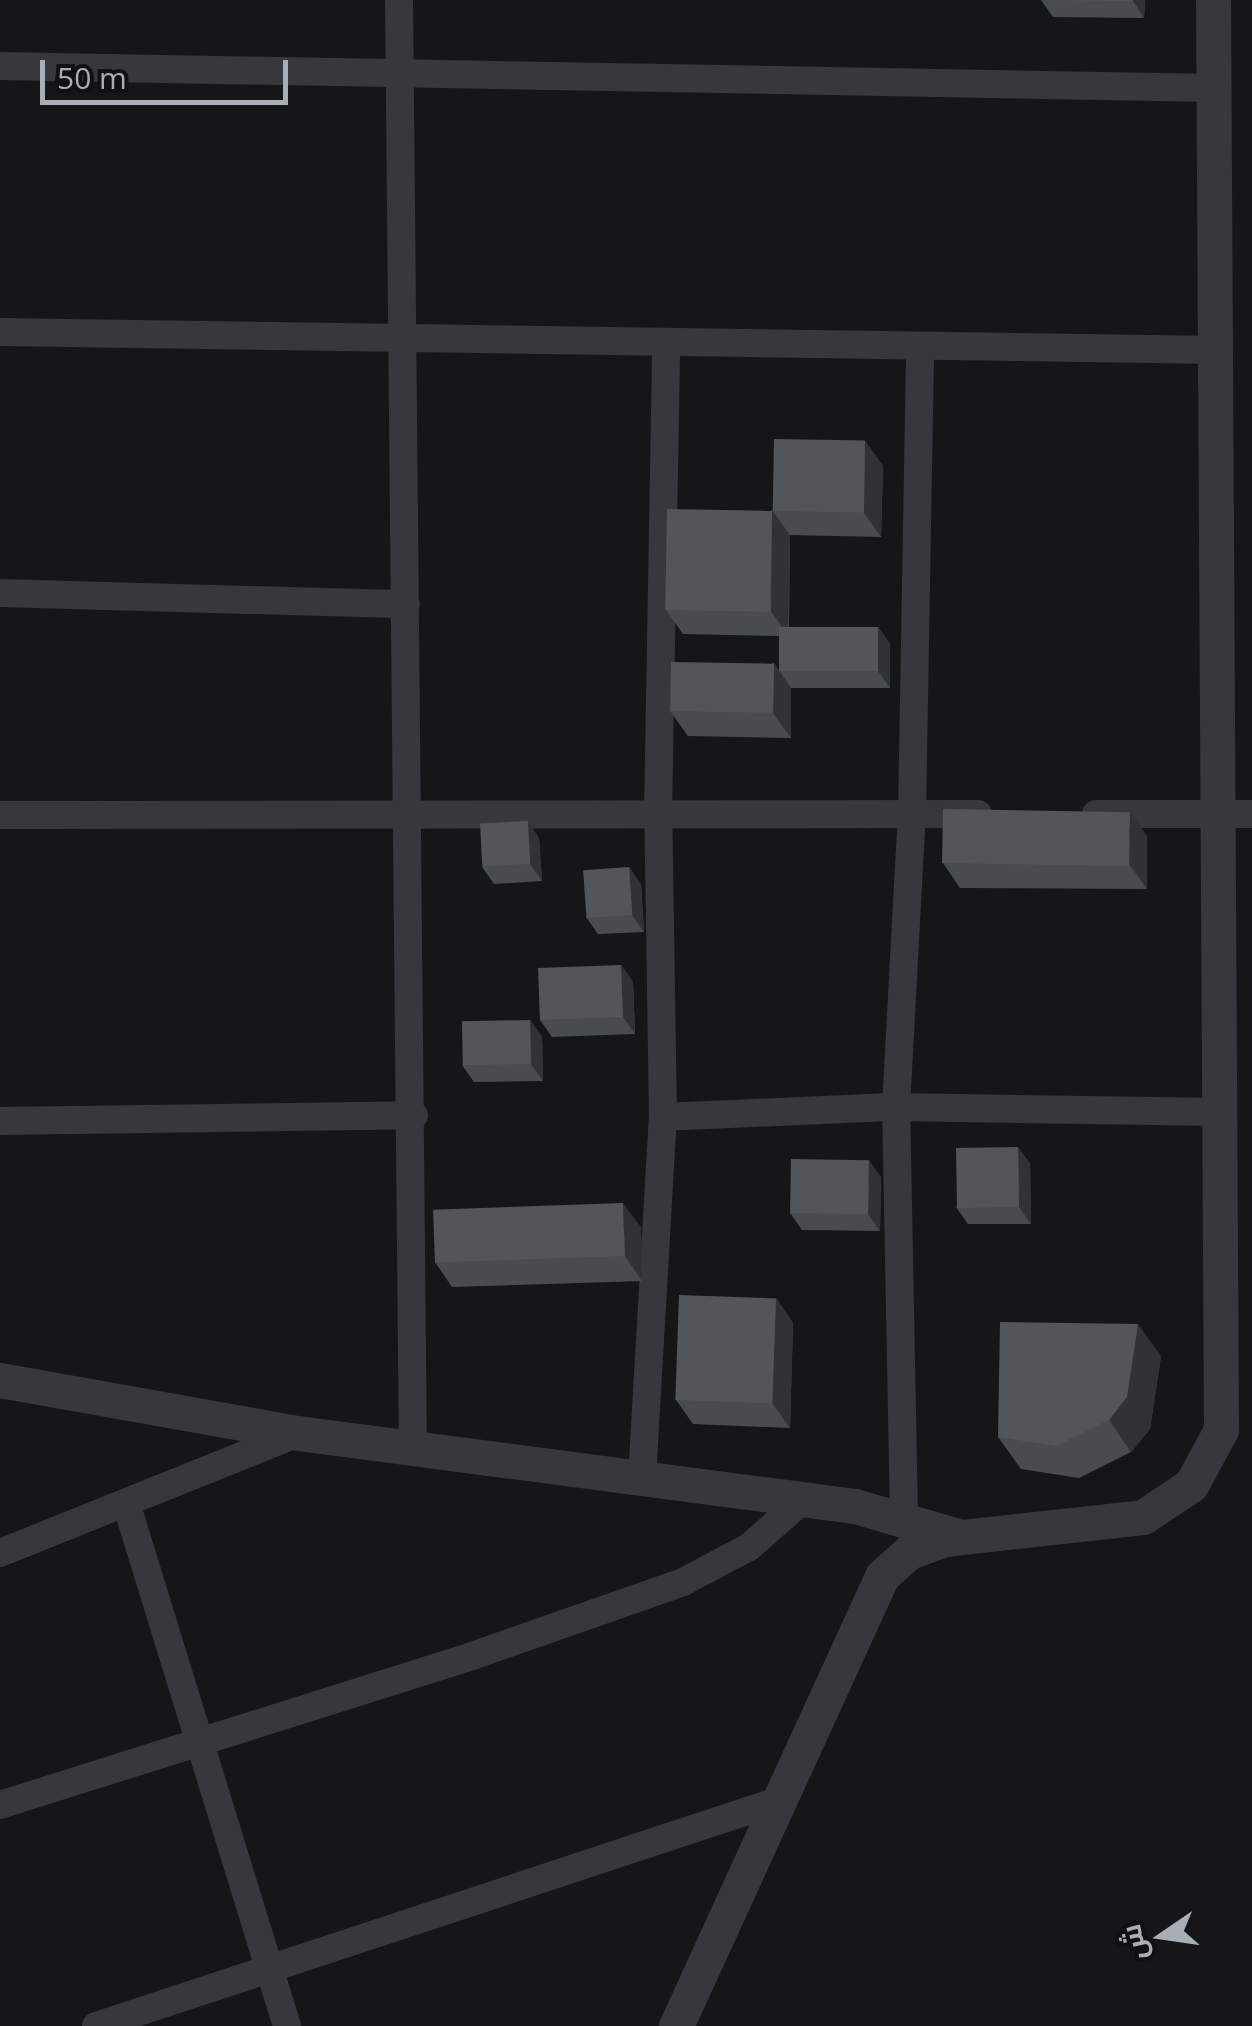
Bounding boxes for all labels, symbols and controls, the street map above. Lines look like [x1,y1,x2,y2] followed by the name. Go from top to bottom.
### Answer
[45,40,292,102] scale bar
[57,57,127,98] text: 50 m
[1112,1886,1212,1986] north arrow
[1110,1921,1155,1965] text: ش

